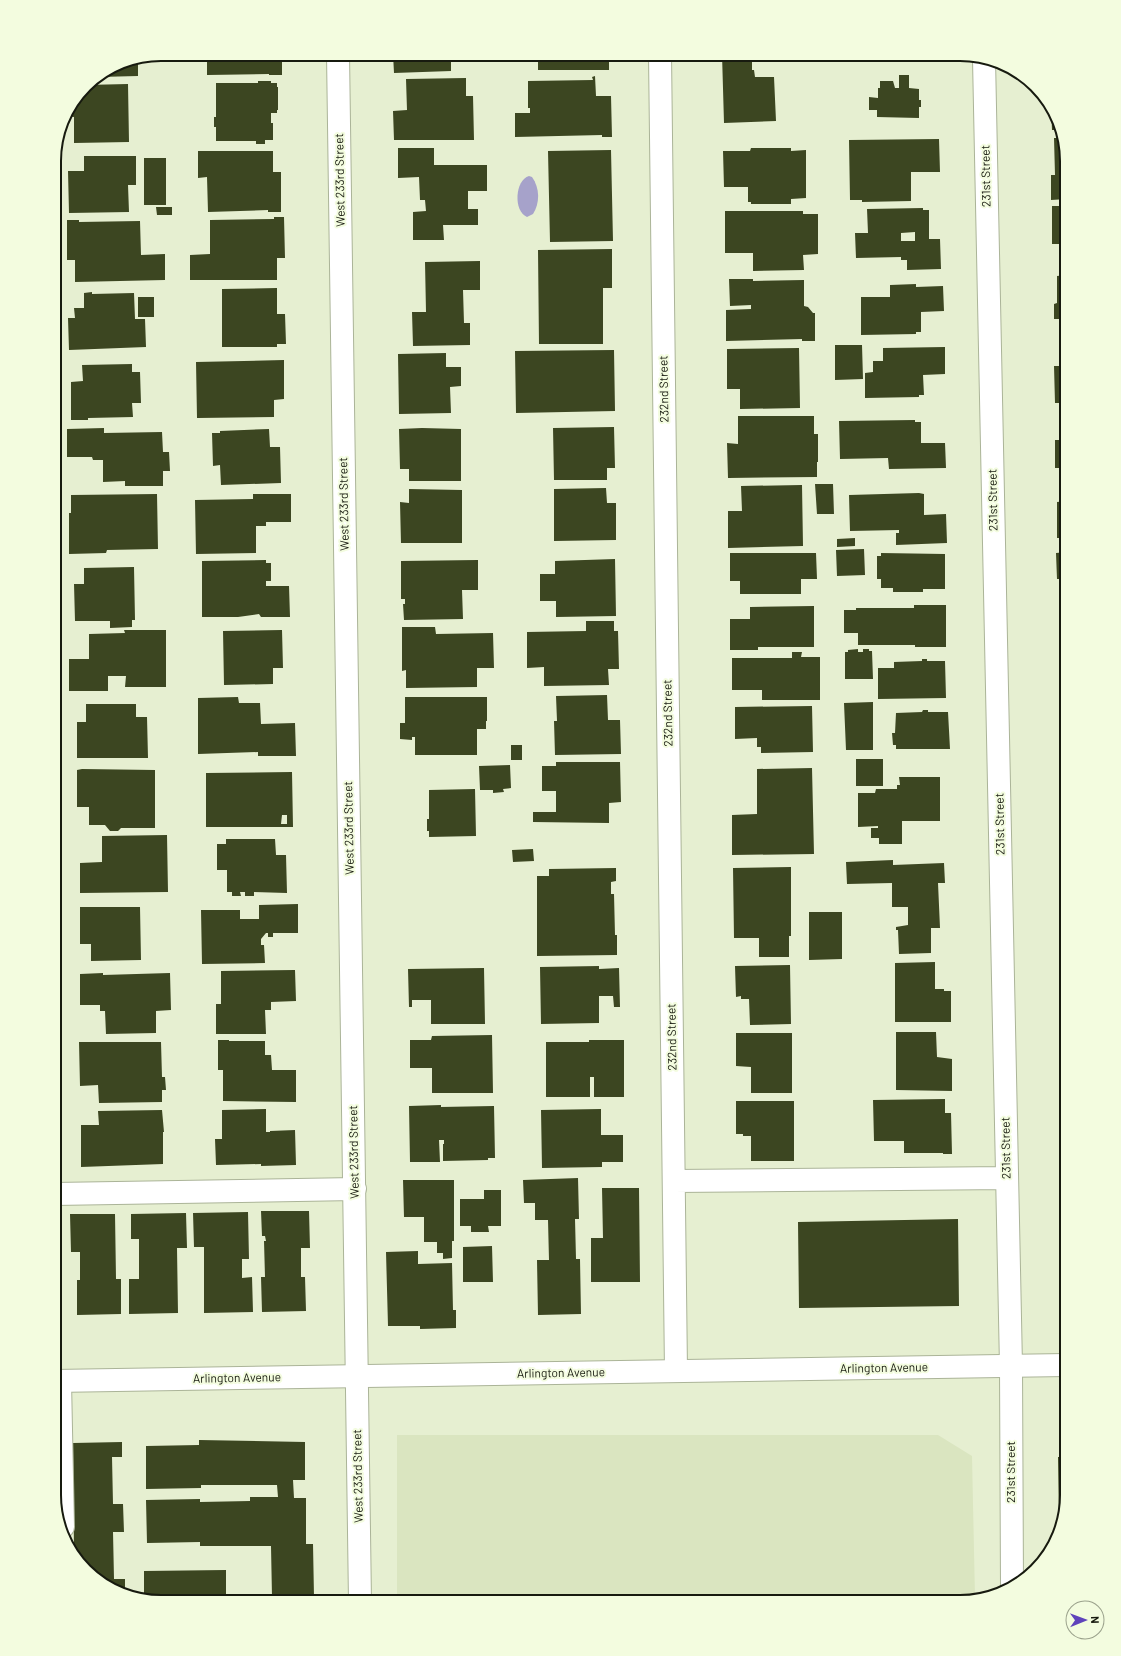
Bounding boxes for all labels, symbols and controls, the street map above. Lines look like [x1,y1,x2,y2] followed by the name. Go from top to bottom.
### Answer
[331,133,347,227] street label: West 233rd Street
[977,145,993,207] street label: 231st Street
[655,355,671,423] street label: 232nd Street
[335,457,351,551] street label: West 233rd Street
[984,469,1000,531] street label: 231st Street
[659,679,675,747] street label: 232nd Street
[340,781,356,875] street label: West 233rd Street
[991,793,1007,855] street label: 231st Street
[663,1003,679,1071] street label: 232nd Street
[345,1105,361,1199] street label: West 233rd Street
[997,1117,1013,1179] street label: 231st Street
[840,1359,928,1375] street label: Arlington Avenue
[517,1364,605,1380] street label: Arlington Avenue
[193,1369,281,1385] street label: Arlington Avenue
[349,1429,365,1523] street label: West 233rd Street
[1003,1441,1017,1503] street label: 231st Street
[1065,1600,1105,1640] north arrow
[1089,1616,1102,1624] text: N

